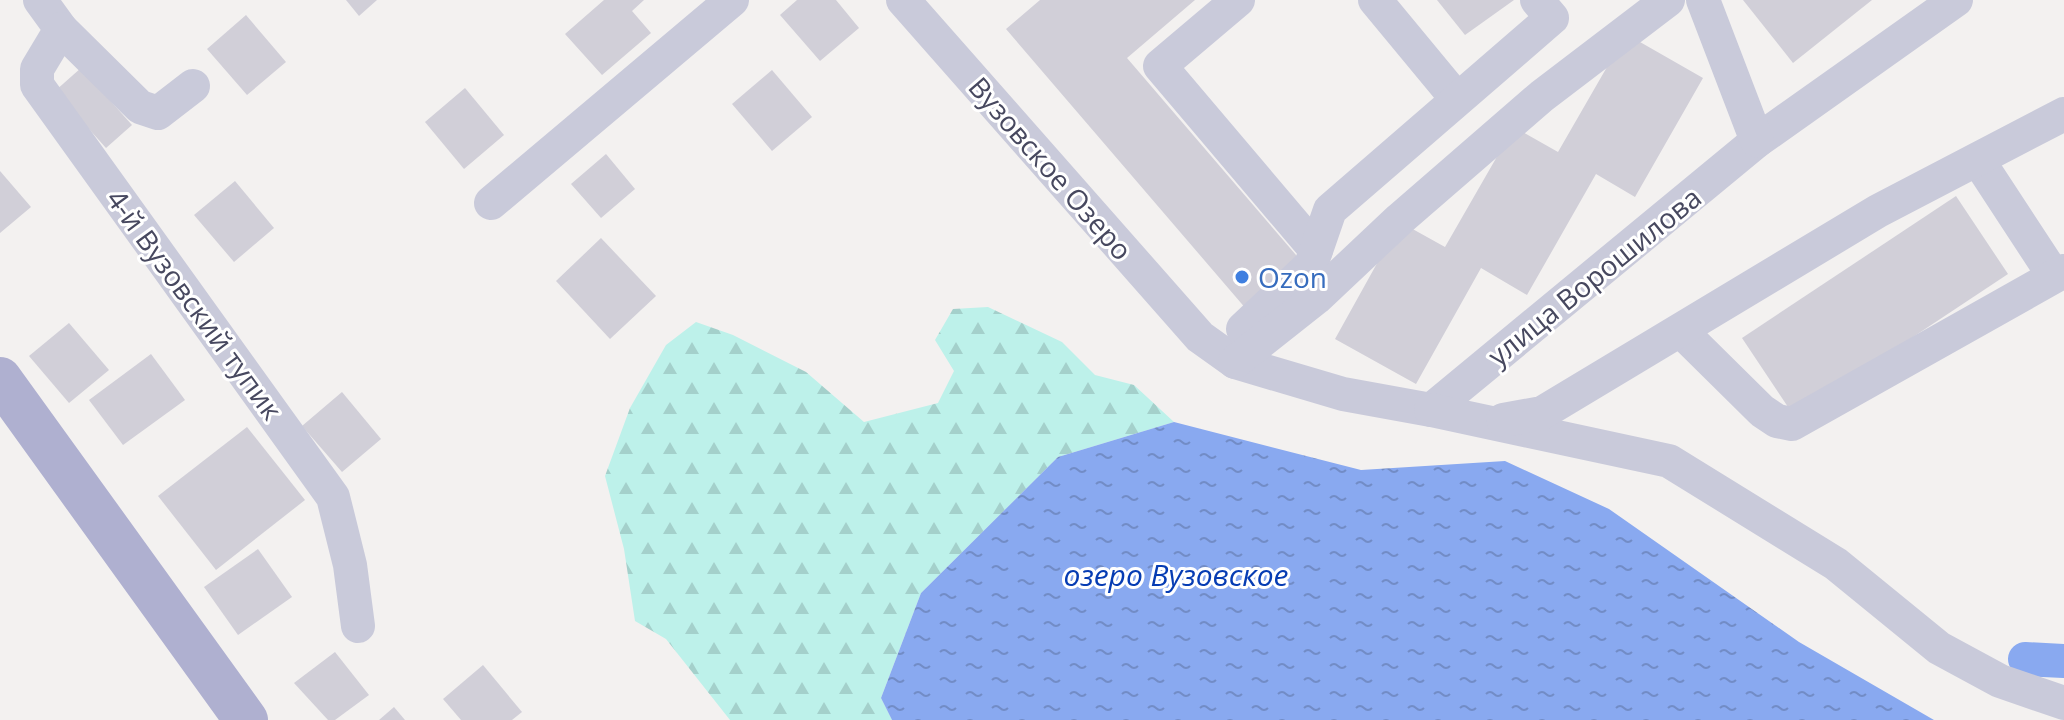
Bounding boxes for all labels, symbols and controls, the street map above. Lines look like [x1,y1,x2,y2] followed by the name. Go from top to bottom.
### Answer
[961,68,1141,268] street label: Вузовское Озеро
[1479,178,1709,374] street label: улица Ворошилова
[98,181,292,427] street label: 4-й Вузовский тупик
[1258,258,1327,296] place label: Ozon
[1233,268,1251,286] marker: Ozon
[1064,554,1289,595] water label: озеро Вузовское

